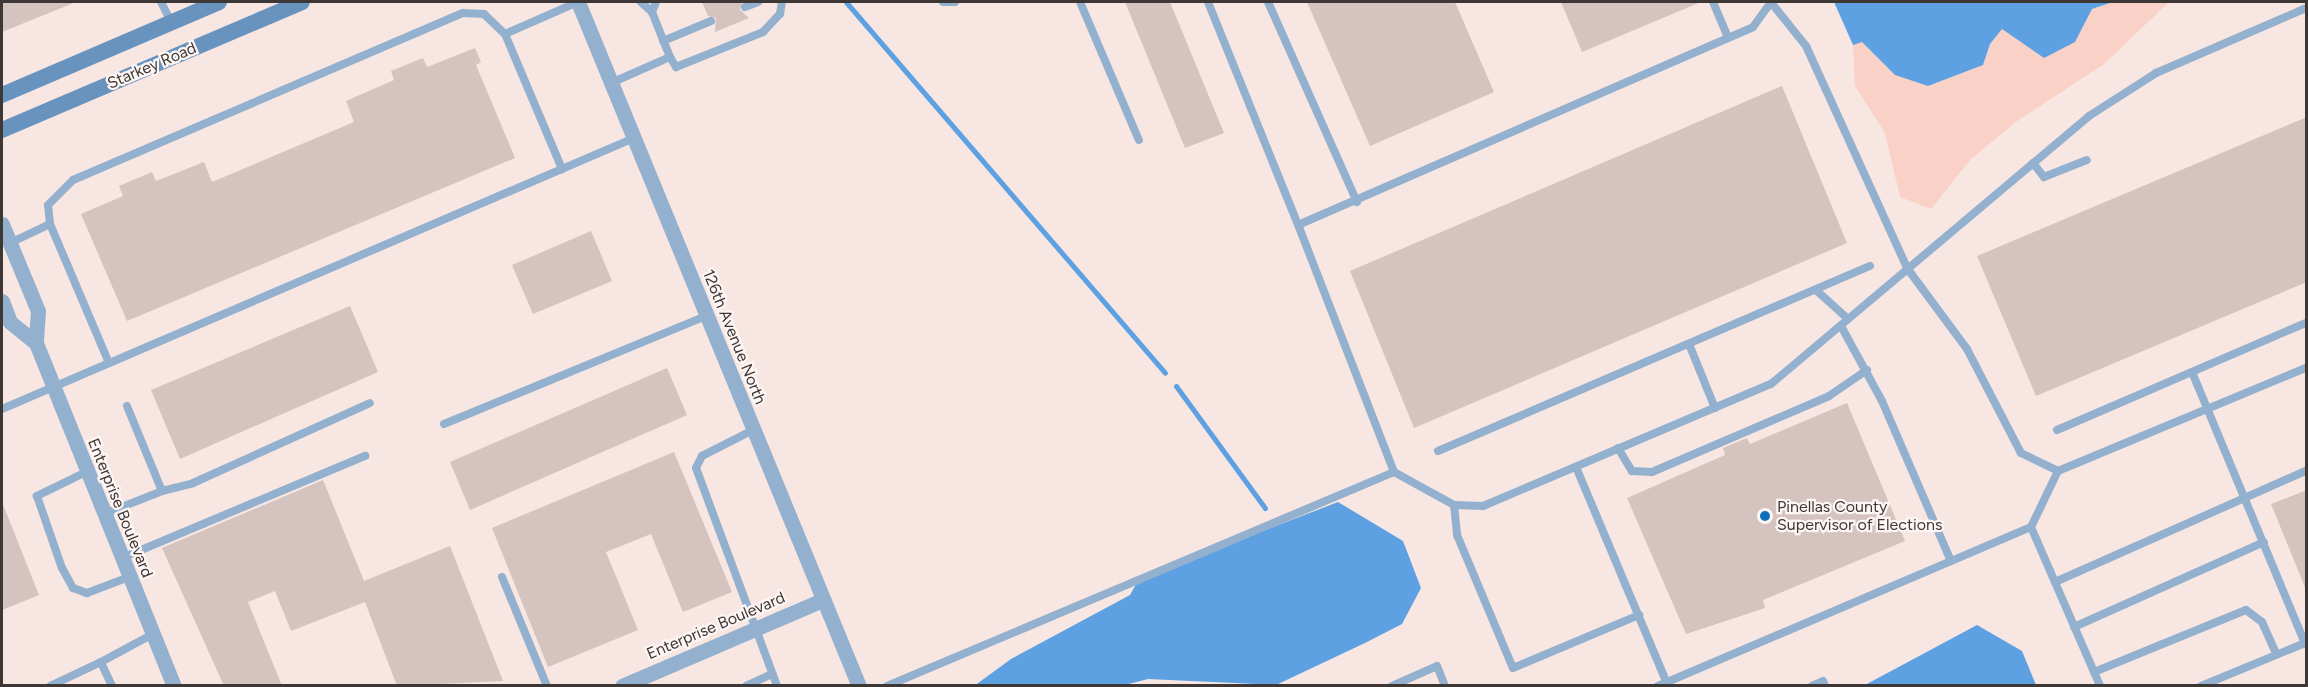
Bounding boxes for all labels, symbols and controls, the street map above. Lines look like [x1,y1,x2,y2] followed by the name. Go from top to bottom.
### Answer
[105,39,199,93] street label: Starkey Road
[698,267,770,407] street label: 126th Avenue North
[83,436,157,580] street label: Enterprise Boulevard
[1777,497,1942,535] place label: Pinellas County Supervisor of Elections
[1758,509,1772,523] marker: Pinellas County Supervisor of Elections
[644,588,788,664] street label: Enterprise Boulevard

